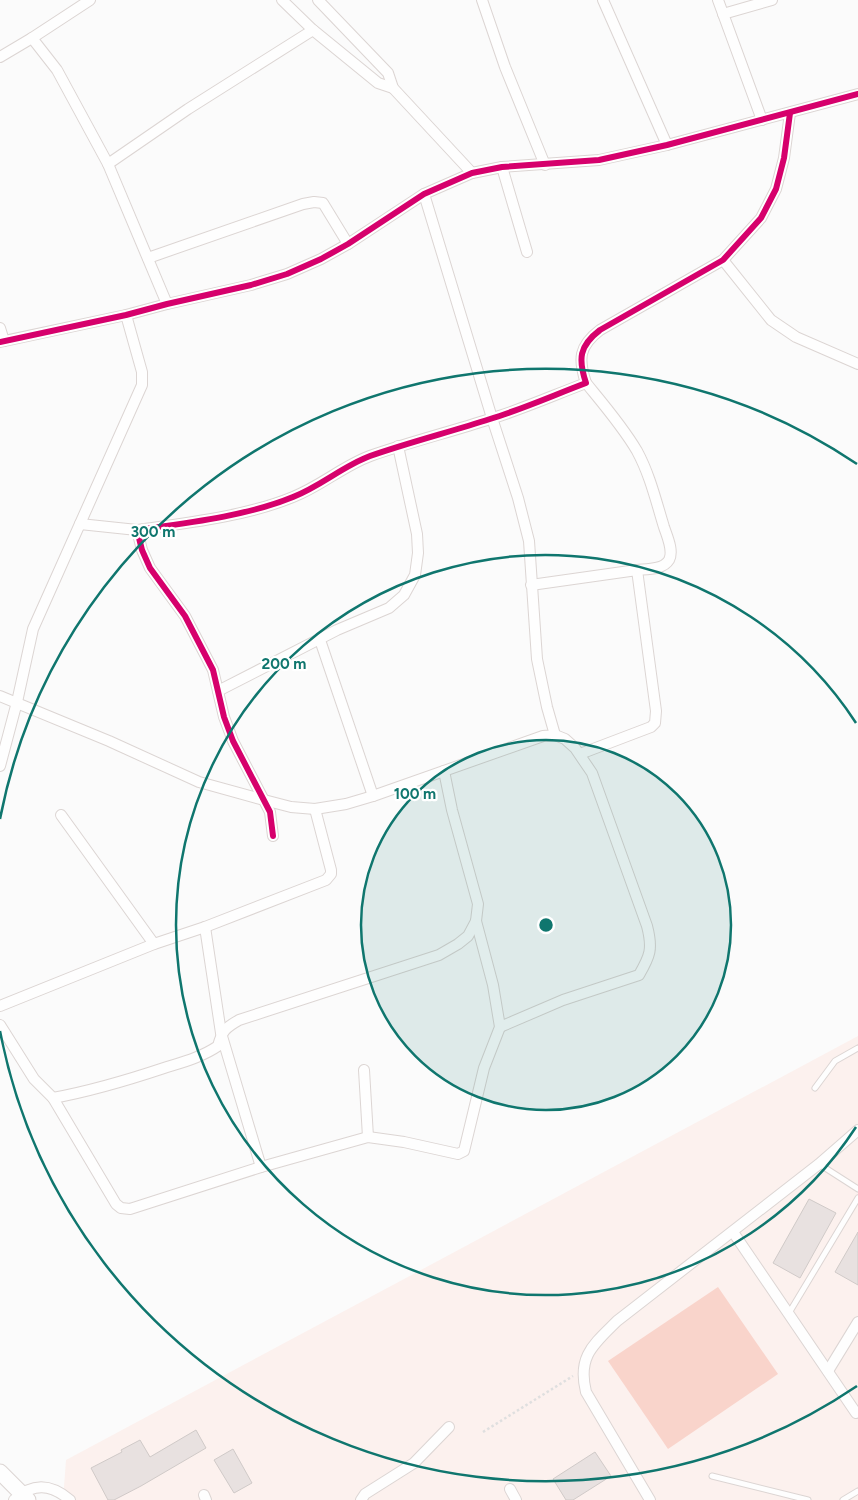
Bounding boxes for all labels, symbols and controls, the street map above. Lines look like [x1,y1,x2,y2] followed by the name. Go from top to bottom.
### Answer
[131,523,175,541] text: 300 m
[262,655,306,673] text: 200 m
[394,785,436,803] text: 100 m
[537,916,555,934] centre of rings

